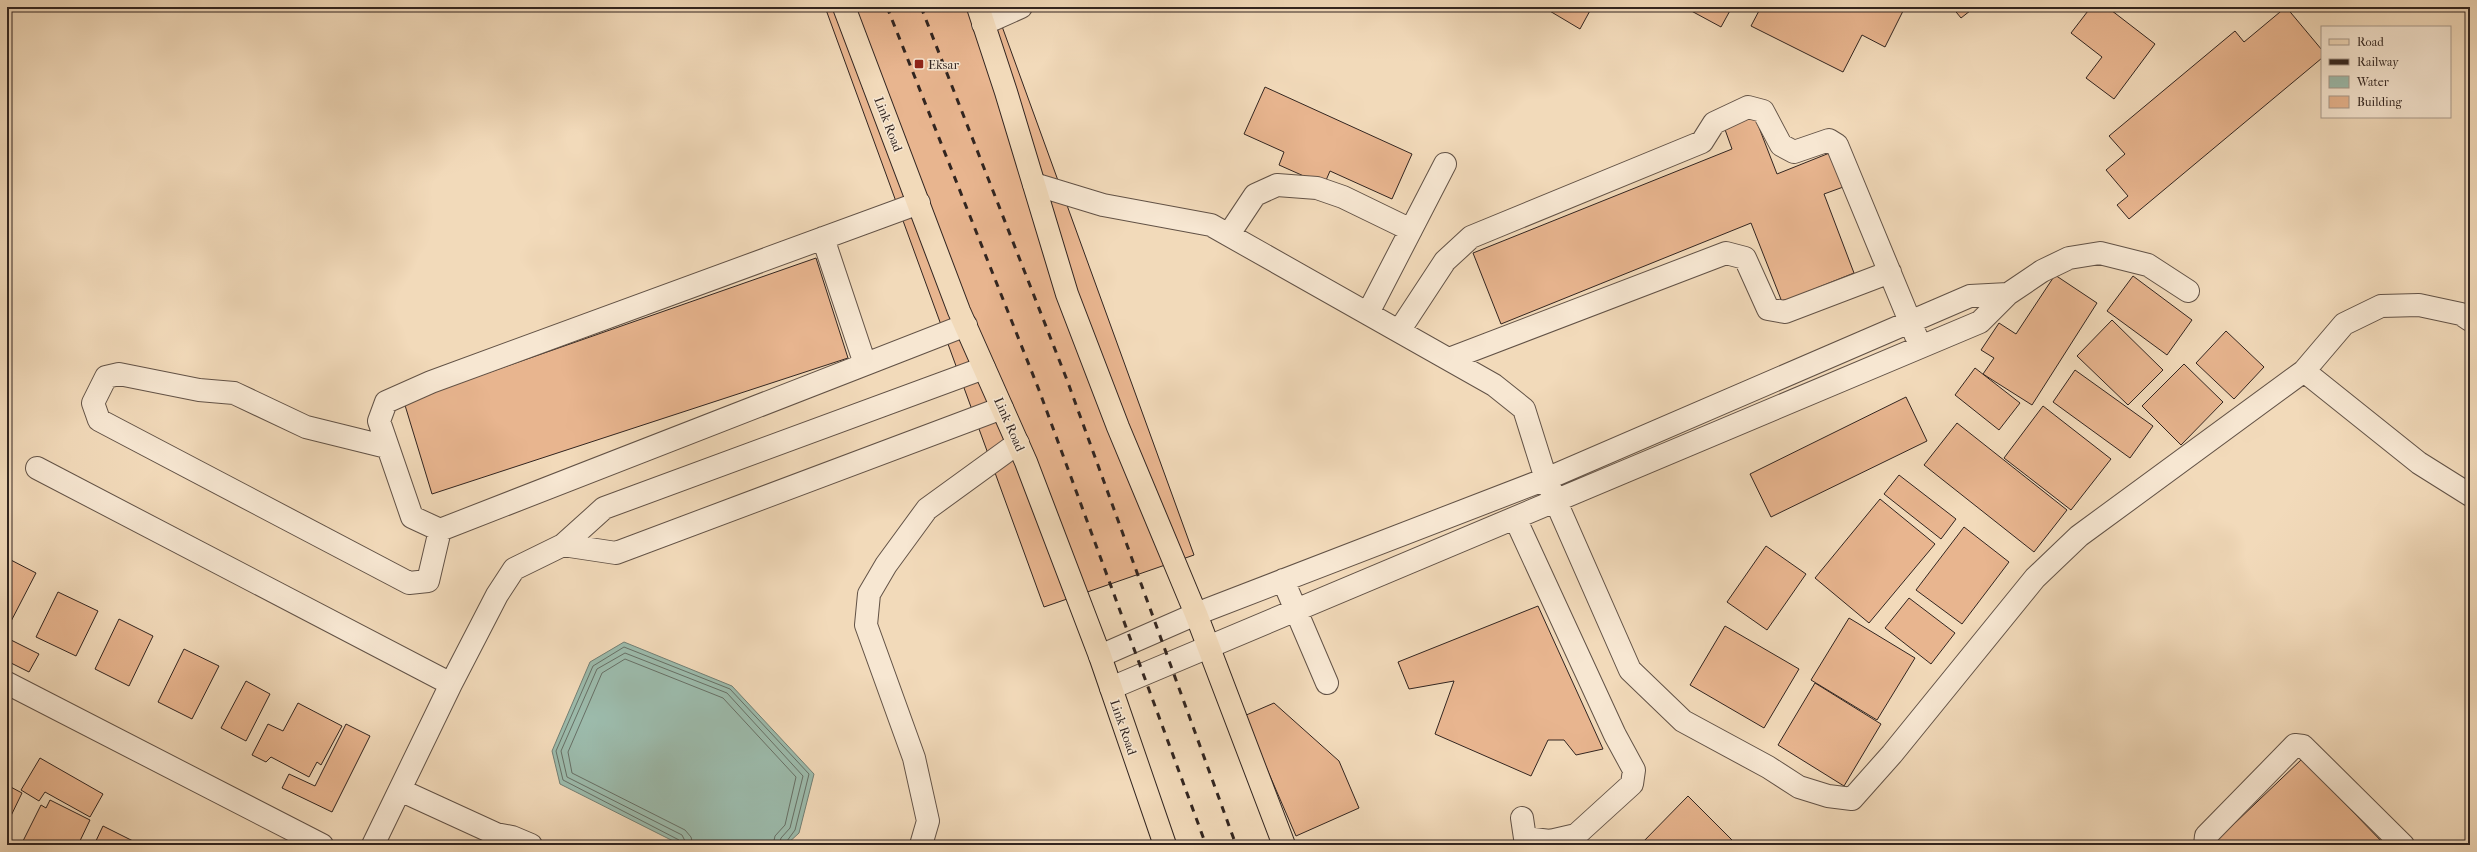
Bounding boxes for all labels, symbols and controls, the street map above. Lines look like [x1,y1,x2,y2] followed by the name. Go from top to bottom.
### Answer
[2321,26,2451,118] legend
[2357,35,2384,49] text: Road
[2357,55,2399,69] text: Railway
[928,57,959,72] place label: Eksar
[913,58,925,70] marker: Eksar
[2356,75,2390,89] text: Water
[871,95,906,155] street label: Link Road
[2357,95,2402,109] text: Building
[991,395,1028,454] street label: Link Road
[1107,697,1140,758] street label: Link Road

